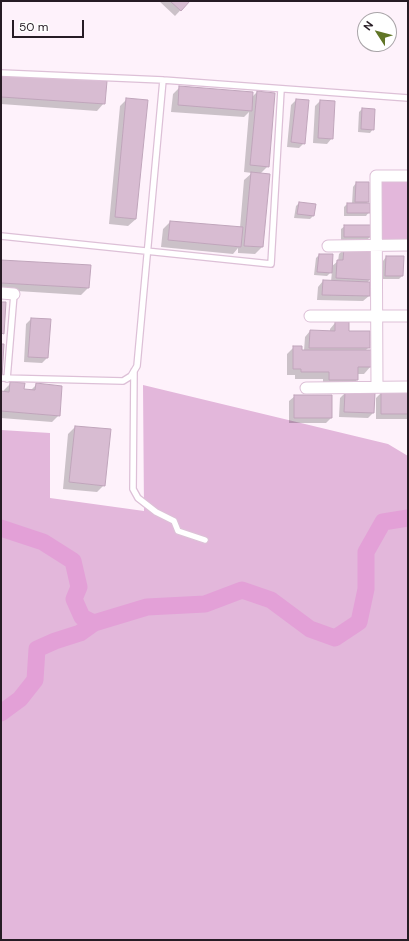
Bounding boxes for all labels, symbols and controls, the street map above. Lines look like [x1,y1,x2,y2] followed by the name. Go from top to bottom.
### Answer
[14,12,86,38] scale bar
[357,12,397,52] north arrow
[360,18,376,33] text: N
[19,19,48,35] text: 50 m

